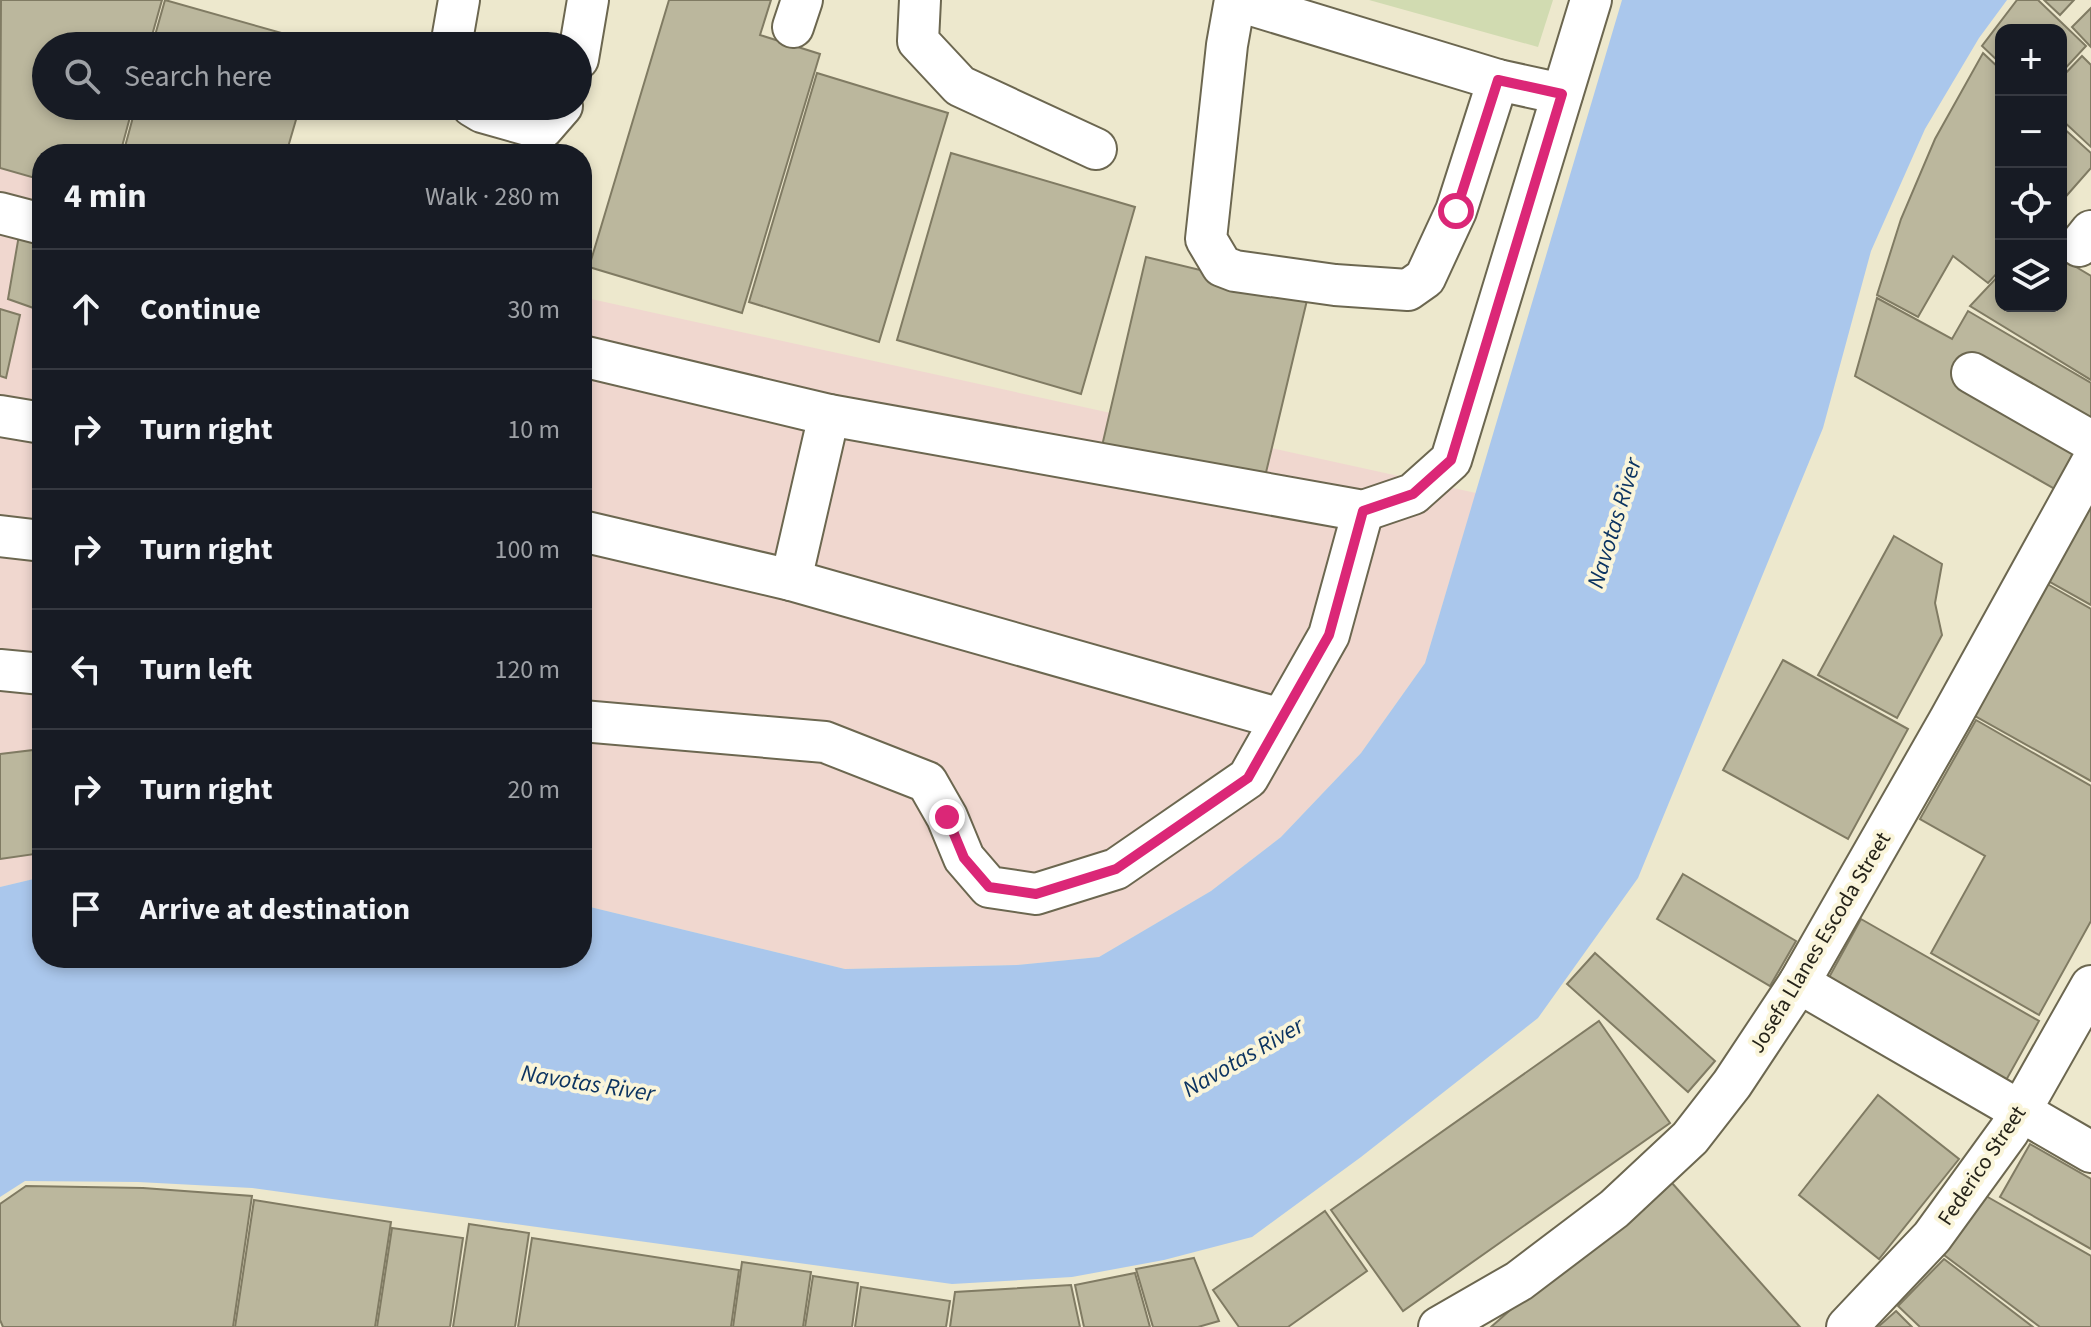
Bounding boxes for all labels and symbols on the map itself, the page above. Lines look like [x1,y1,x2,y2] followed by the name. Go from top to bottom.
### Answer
[1438,193,1474,229] route start
[1578,452,1651,593] water label: Navotas River
[929,799,965,835] route end
[1741,825,1899,1059] street label: Josefa Llanes Escoda Street
[1176,1008,1312,1106] water label: Navotas River
[519,1056,659,1112] water label: Navotas River
[1930,1099,2034,1232] street label: Federico Street

